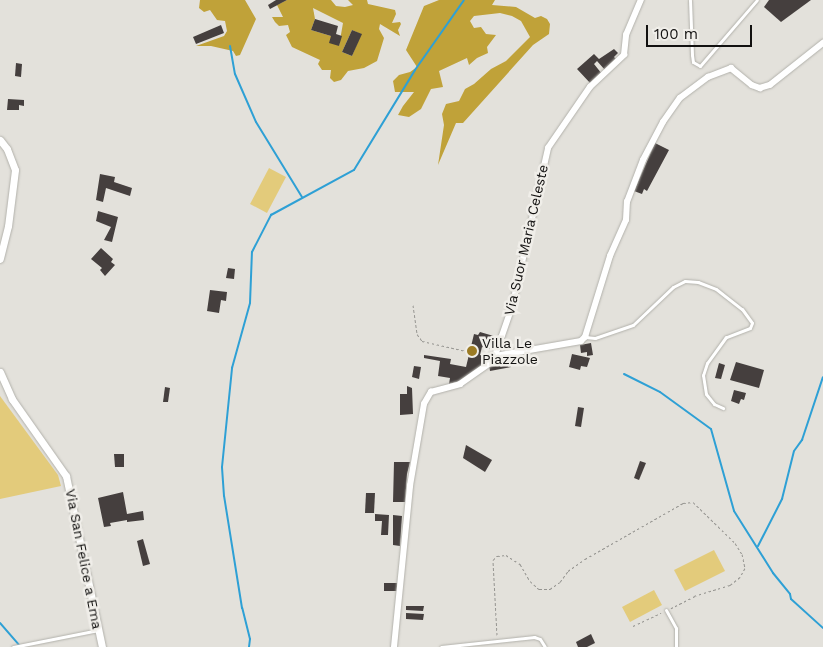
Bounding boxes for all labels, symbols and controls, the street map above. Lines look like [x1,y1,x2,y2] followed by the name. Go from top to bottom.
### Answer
[648,15,754,47] scale bar
[654,25,698,43] text: 100 m
[500,162,552,318] street label: Via Suor Maria Celeste
[482,335,538,368] place label: Villa Le Piazzole
[466,345,478,357] marker: Villa Le Piazzole
[62,487,106,631] street label: Via San Felice a Ema

